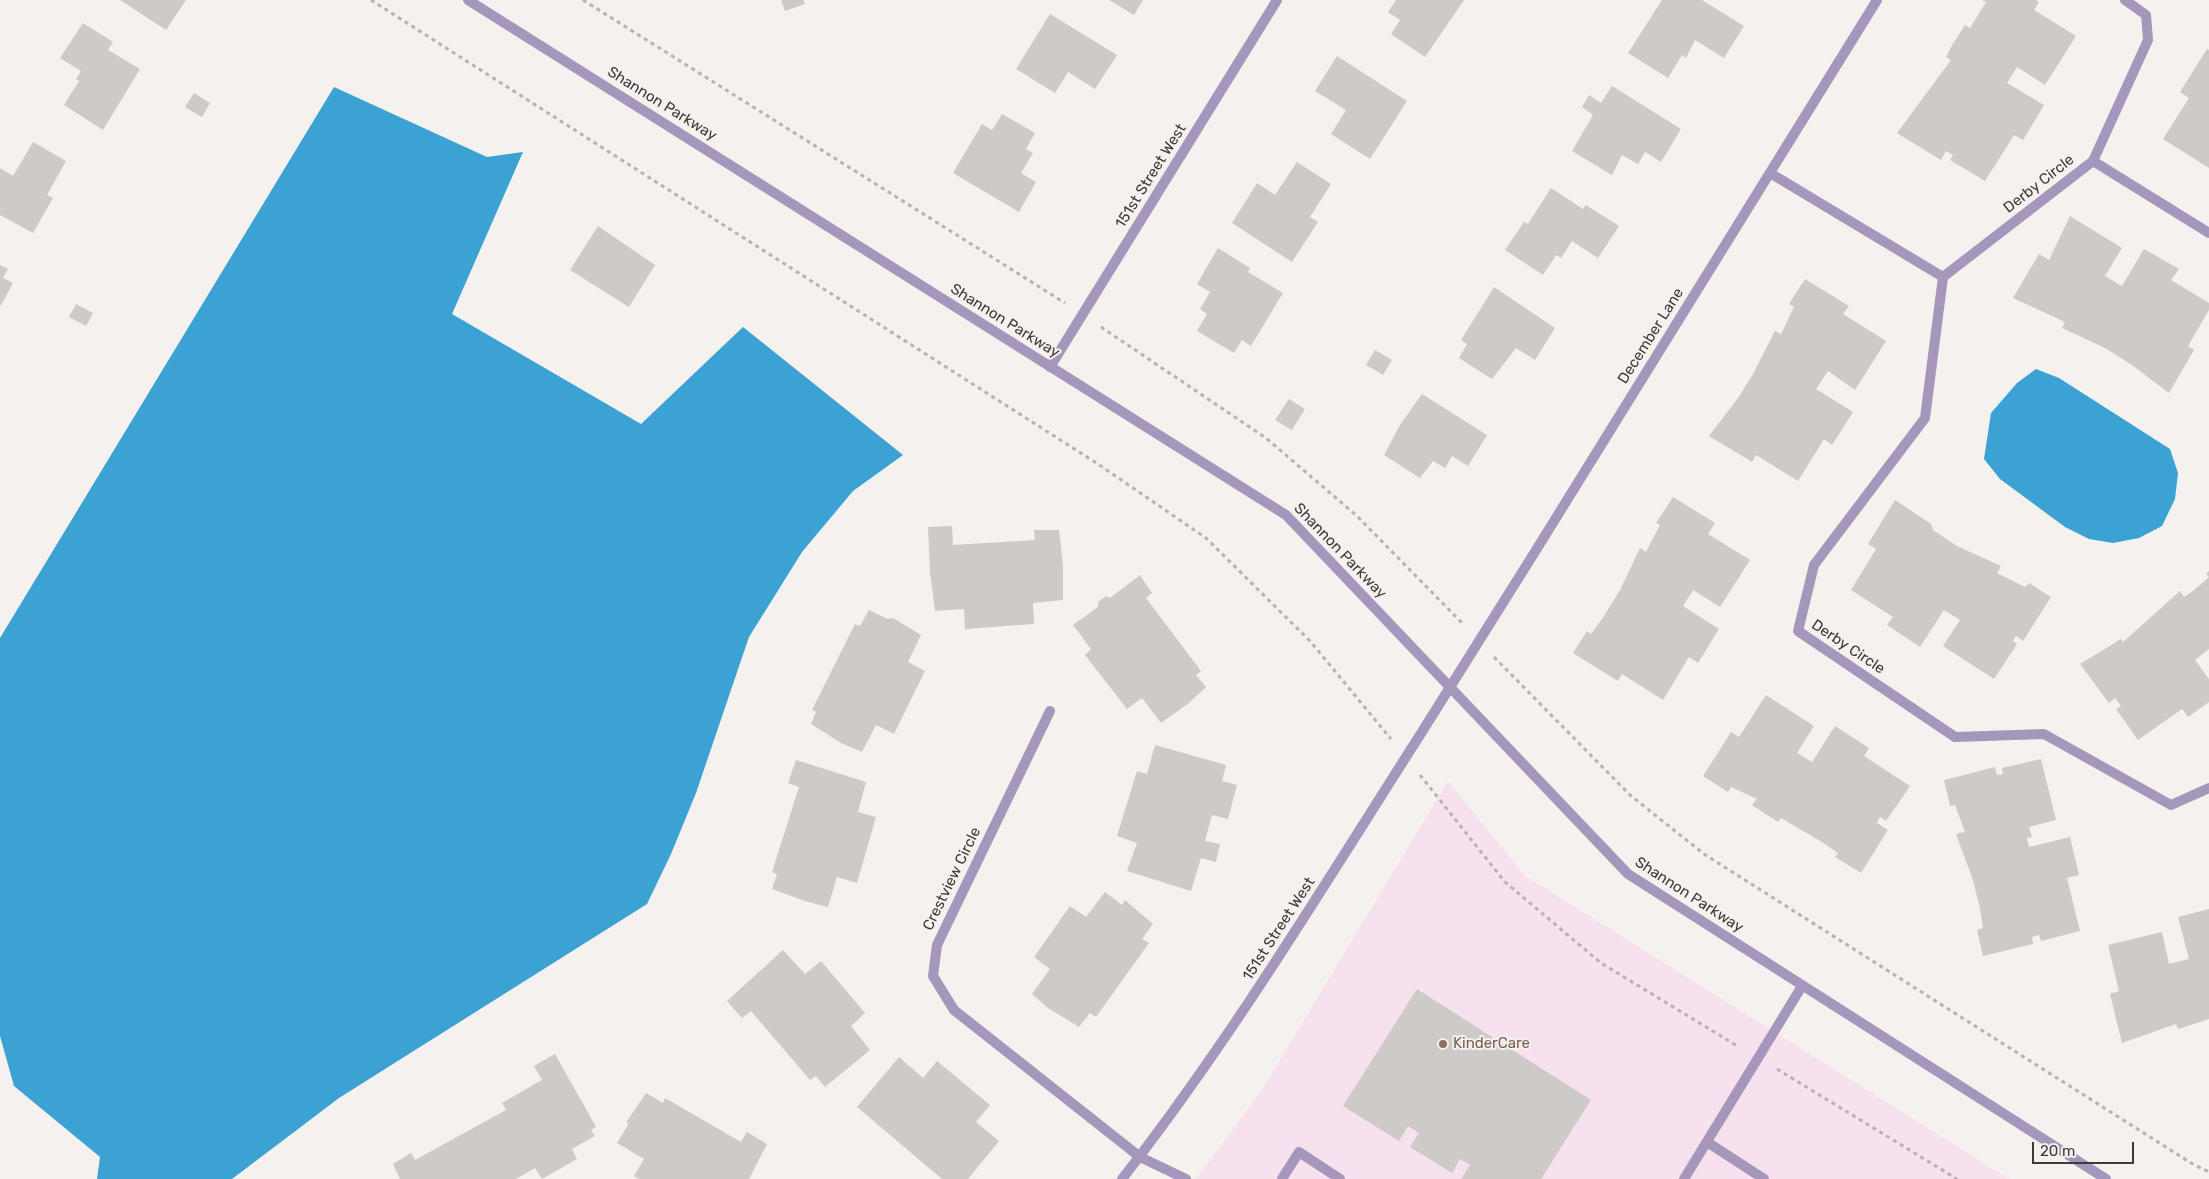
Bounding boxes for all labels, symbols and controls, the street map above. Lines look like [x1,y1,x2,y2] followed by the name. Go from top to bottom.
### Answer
[604,63,720,145] street label: Shannon Parkway
[1112,121,1190,231] street label: 151st Street West
[2000,151,2078,217] street label: Derby Circle
[947,280,1063,362] street label: Shannon Parkway
[1614,285,1688,387] street label: December Lane
[1290,500,1390,602] street label: Shannon Parkway
[1808,616,1888,678] street label: Derby Circle
[919,824,985,934] street label: Crestview Circle
[1631,853,1747,937] street label: Shannon Parkway
[1239,874,1319,984] street label: 151st Street West
[1453,1035,1530,1053] place label: KinderCare
[1437,1038,1449,1050] marker: KinderCare
[2034,1132,2136,1164] scale bar
[2040,1142,2075,1160] text: 20 m

